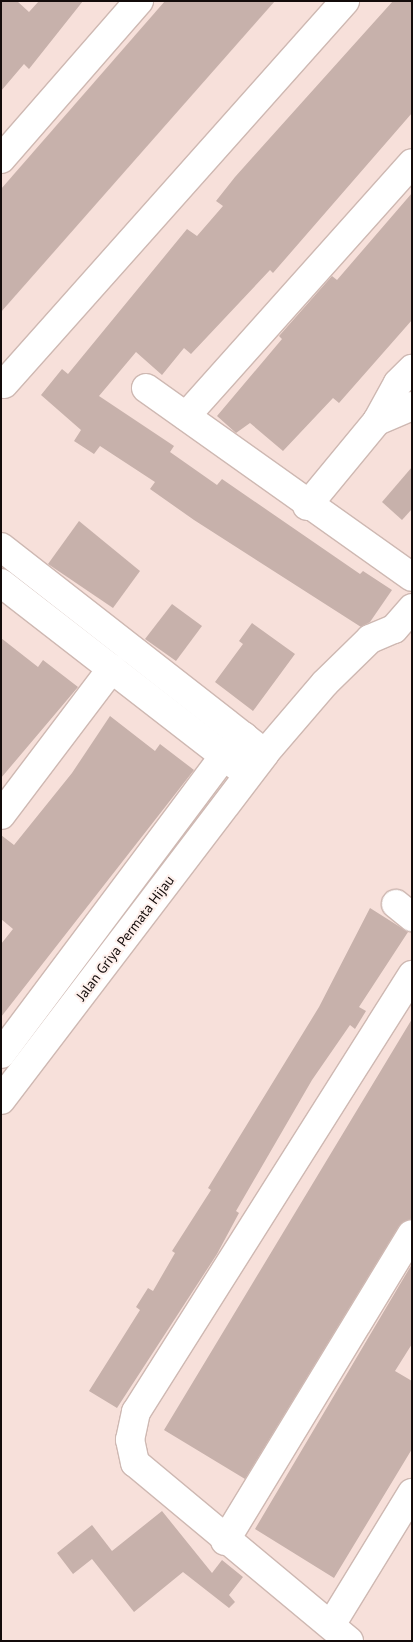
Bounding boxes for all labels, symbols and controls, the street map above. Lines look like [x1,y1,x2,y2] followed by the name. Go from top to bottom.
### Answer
[73,872,177,1004] street label: Jalan Griya Permata Hijau

